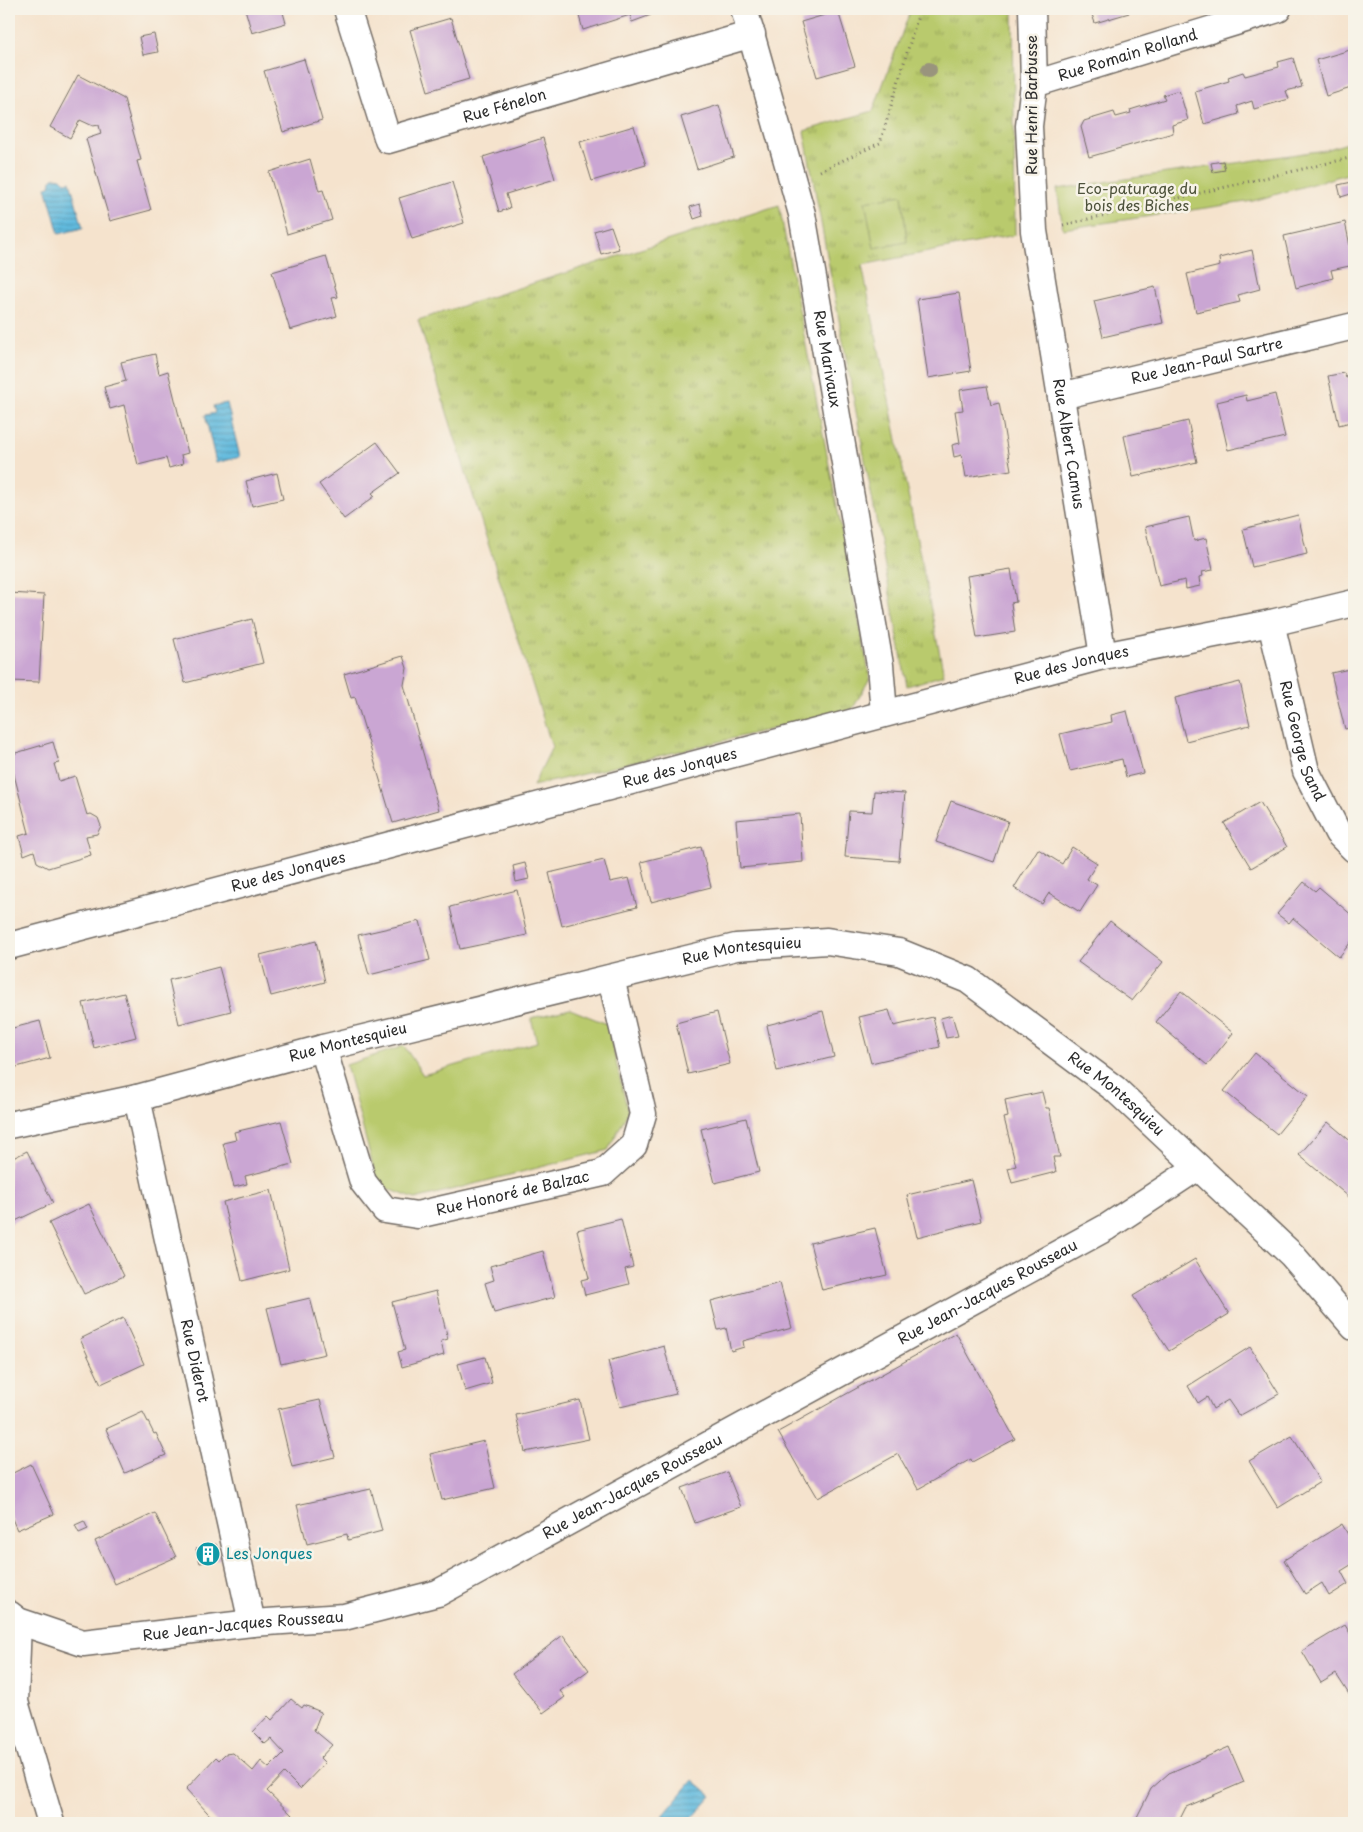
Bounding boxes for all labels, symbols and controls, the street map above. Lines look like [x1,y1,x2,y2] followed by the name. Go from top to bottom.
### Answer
[1055,22,1200,86] street label: Rue Romain Rolland
[1019,35,1042,175] street label: Rue Henri Barbusse
[460,81,549,128] street label: Rue Fénelon
[1077,176,1197,216] park label: Eco-paturage du bois des Biches
[809,308,848,409] street label: Rue Marivaux
[1128,330,1285,389] street label: Rue Jean-Paul Sartre
[1048,377,1092,510] street label: Rue Albert Camus
[1011,638,1131,689] street label: Rue des Jonques
[1275,678,1332,805] street label: Rue George Sand
[620,741,739,793] street label: Rue des Jonques
[228,844,348,897] street label: Rue des Jonques
[680,930,802,970] street label: Rue Montesquieu
[286,1015,409,1067] street label: Rue Montesquieu
[1064,1045,1171,1140] street label: Rue Montesquieu
[434,1163,591,1220] street label: Rue Honoré de Balzac
[893,1232,1081,1350] street label: Rue Jean-Jacques Rousseau
[176,1317,216,1404] street label: Rue Diderot
[538,1427,726,1544] street label: Rue Jean-Jacques Rousseau
[195,1541,221,1567] building icon: Les Jonques
[226,1541,313,1564] place label: Les Jonques
[141,1604,344,1646] street label: Rue Jean-Jacques Rousseau

